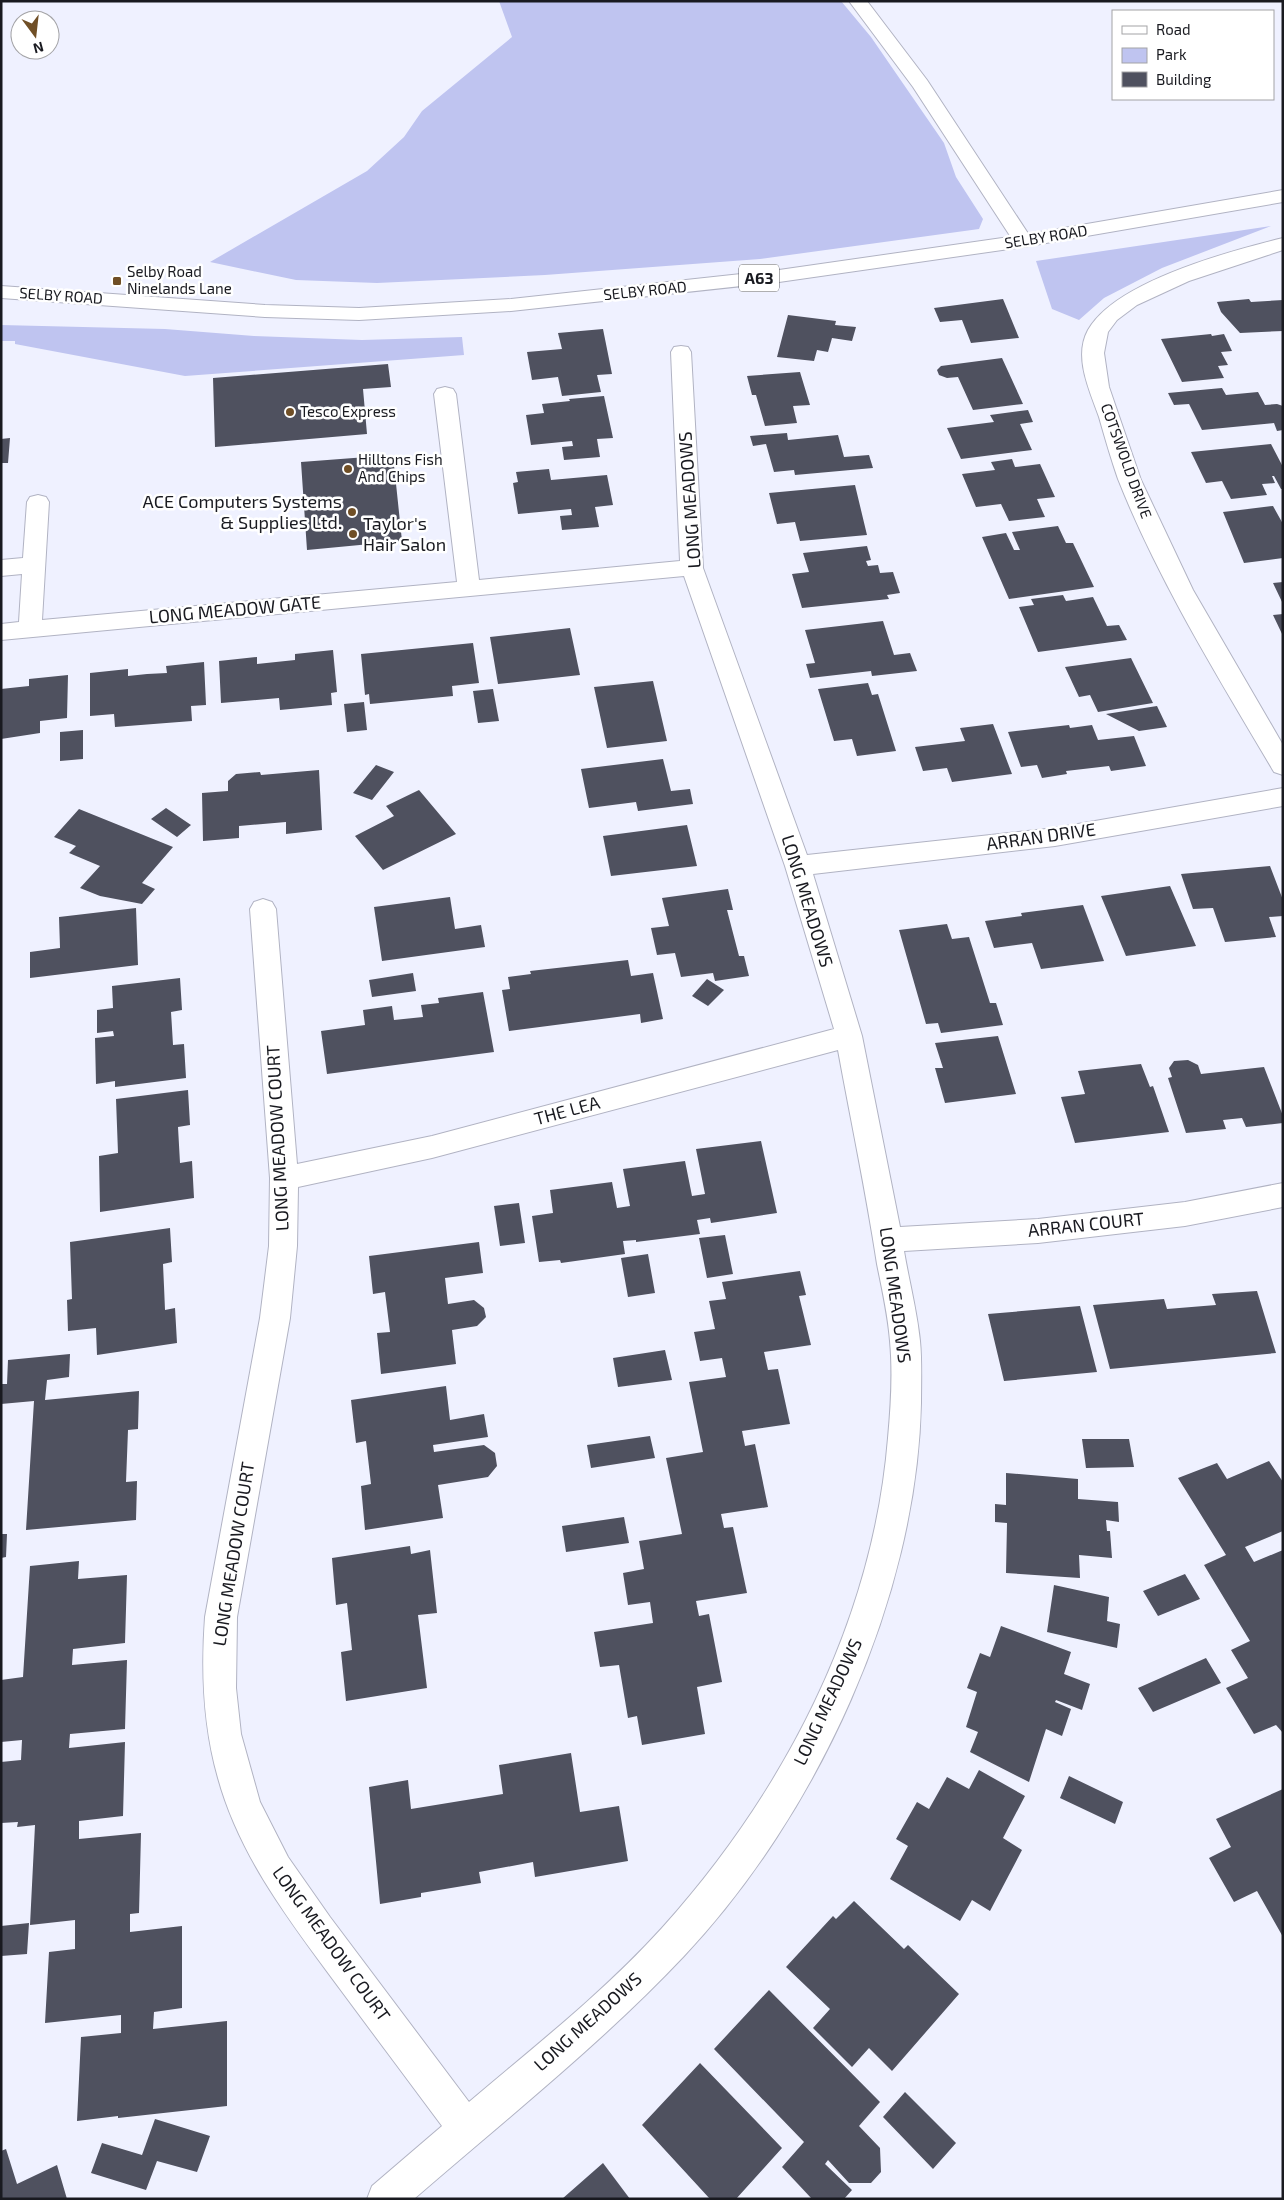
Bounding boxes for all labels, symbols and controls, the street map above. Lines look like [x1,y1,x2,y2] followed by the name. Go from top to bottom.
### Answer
[10,10,60,60] north arrow
[1112,10,1274,100] legend
[1156,20,1191,38] text: Road
[31,39,46,58] text: N
[1156,45,1187,63] text: Park
[1156,70,1212,88] text: Building
[1003,221,1089,251] street label: SELBY ROAD
[127,262,232,297] place label: Selby Road Ninelands Lane
[739,264,779,292] road number: A63
[111,275,123,287] marker: Selby Road Ninelands Lane
[602,277,687,303] street label: SELBY ROAD
[19,283,103,307] street label: SELBY ROAD
[1098,401,1156,521] street label: COTSWOLD DRIVE
[300,402,396,420] place label: Tesco Express
[284,406,296,418] marker: Tesco Express
[673,431,705,569] street label: LONG MEADOWS
[358,450,443,485] place label: Hilltons Fish And Chips
[342,463,354,475] marker: Hilltons Fish And Chips
[143,490,342,533] place label: ACE Computers Systems & Supplies Ltd.
[346,506,358,518] marker: ACE Computers Systems & Supplies Ltd.
[363,512,446,555] place label: Taylor's Hair Salon
[347,528,359,540] marker: Taylor's Hair Salon
[148,591,322,627] street label: LONG MEADOW GATE
[985,817,1097,855] street label: ARRAN DRIVE
[777,832,839,970] street label: LONG MEADOWS
[261,1044,293,1232] street label: LONG MEADOW COURT
[531,1091,603,1129] street label: THE LEA
[1027,1207,1146,1241] street label: ARRAN COURT
[876,1225,916,1364] street label: LONG MEADOWS
[208,1460,259,1648] street label: LONG MEADOW COURT
[788,1635,866,1768] street label: LONG MEADOWS
[268,1862,396,2026] street label: LONG MEADOW COURT
[529,1967,646,2075] street label: LONG MEADOWS

